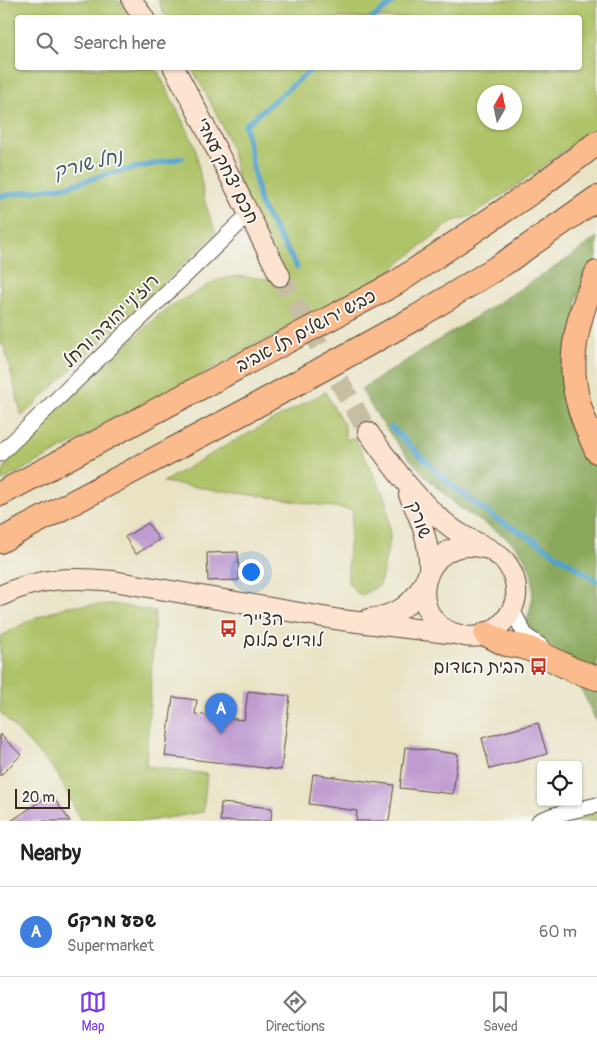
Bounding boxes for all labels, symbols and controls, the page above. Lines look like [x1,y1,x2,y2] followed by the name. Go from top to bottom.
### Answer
[15,15,582,70] search box
[33,29,61,57] icon: search
[73,31,166,55] text: Search here
[477,85,522,130] north arrow
[190,114,264,228] street label: חכם יצחק עמדי
[51,144,126,184] water label: נחל שורק
[58,269,164,373] street label: רוז'ני יהודה ורחל
[232,284,380,378] street label: כביש ירושלים תל אביב
[402,498,436,542] street label: שורק
[238,559,264,585] your location
[243,608,324,652] place label: הצייר לודויג בלום
[219,619,239,639] bus stop icon: הצייר לודויג בלום
[433,656,525,679] place label: הבית האדום
[529,657,549,677] bus stop icon: הבית האדום
[205,693,237,734] pin: A
[537,761,582,806] map controls
[537,761,582,806] button: locate
[15,786,70,809] scale bar
[22,789,55,806] text: 20 m
[20,840,81,867] text: Nearby
[67,909,156,933] text: שפע מרקט
[31,922,41,942] text: A
[539,922,577,942] text: 60 m
[67,936,154,956] text: Supermarket
[79,988,107,1035] tab: Map
[265,988,325,1035] tab: Directions
[483,988,518,1035] tab: Saved

